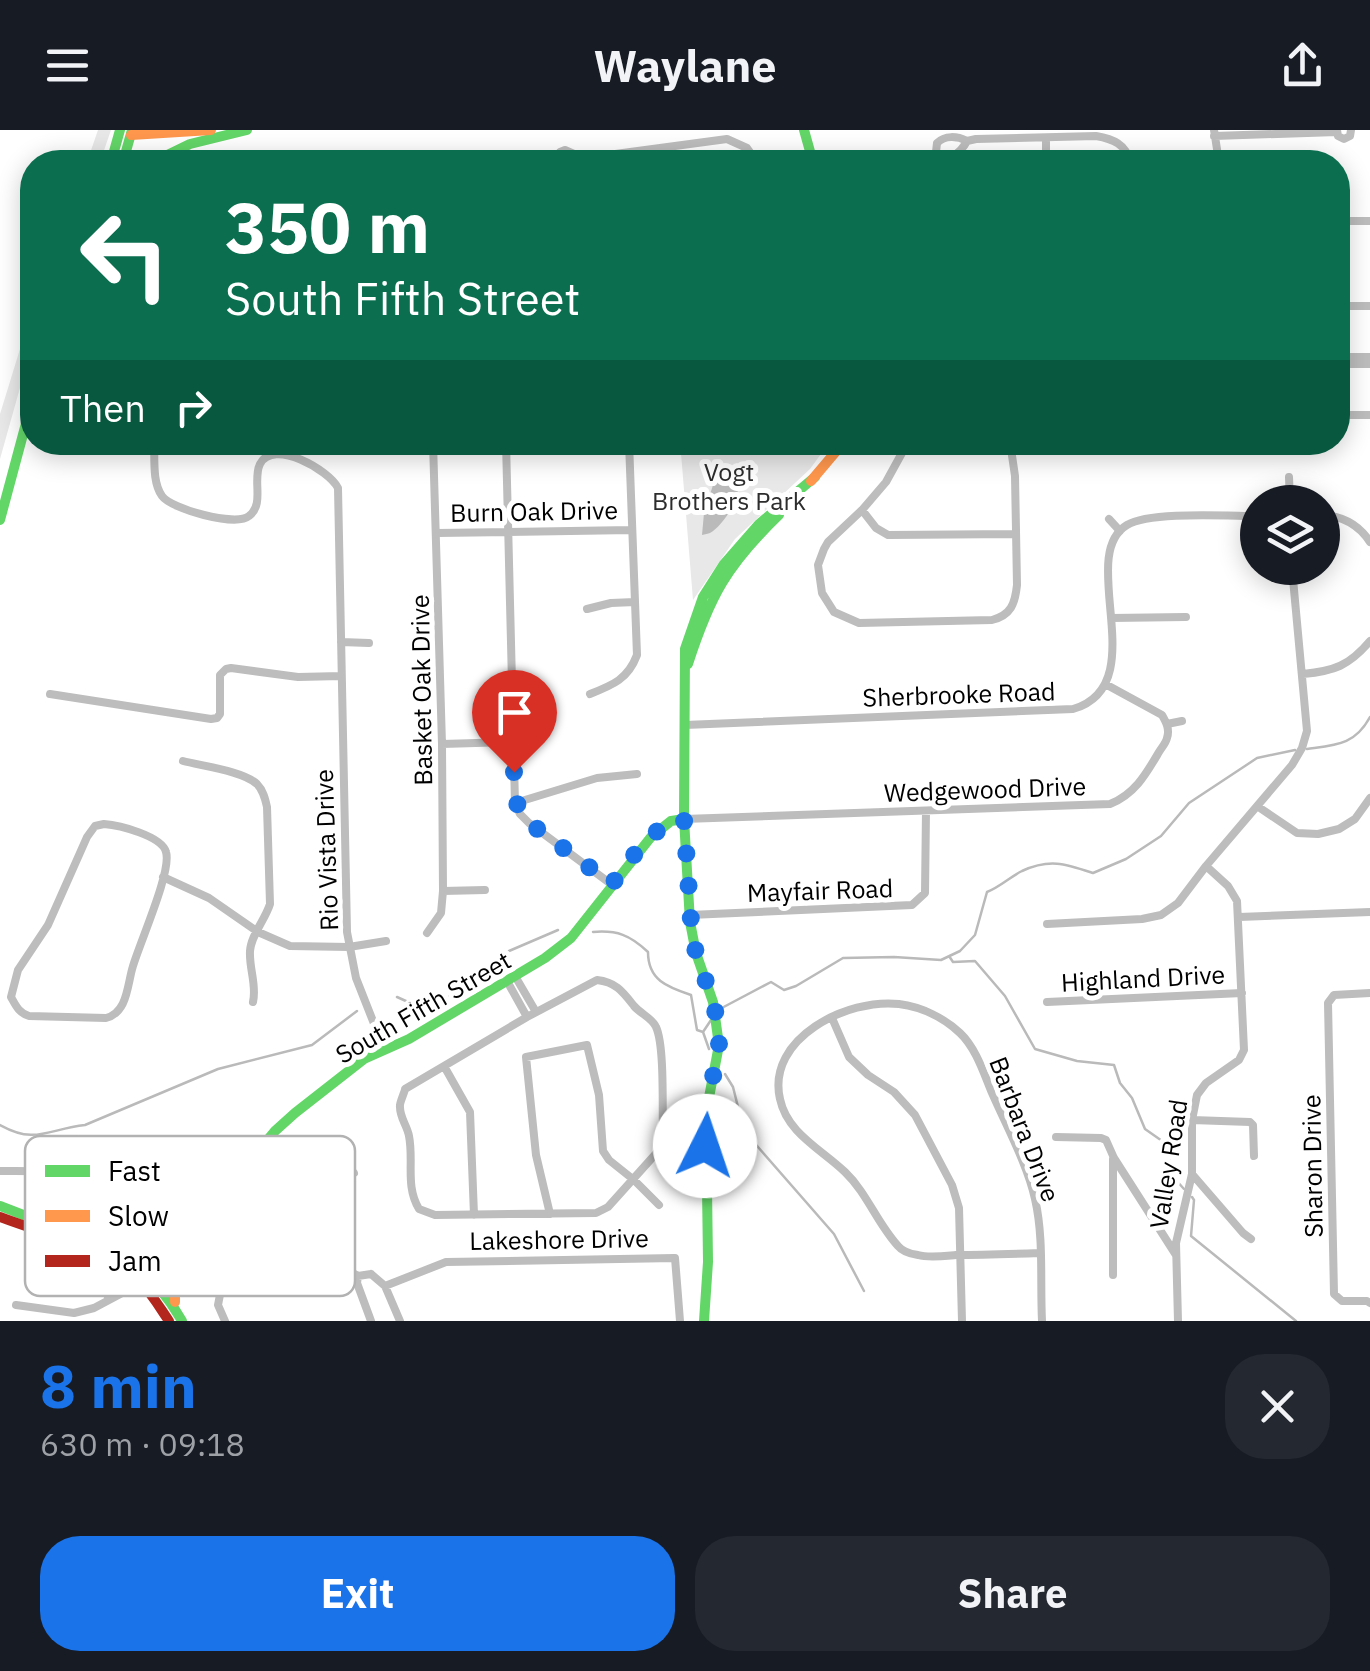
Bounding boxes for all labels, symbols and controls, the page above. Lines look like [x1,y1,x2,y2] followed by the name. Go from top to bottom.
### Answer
[593,36,777,94] text: Waylane
[40,38,95,93] icon: menu
[1275,38,1330,93] icon: share
[225,181,430,272] text: 350 m
[60,190,190,320] icon: left
[225,269,580,327] text: South Fifth Street
[166,380,221,435] icon: right
[60,383,146,432] text: Then
[652,455,806,517] park label: Vogt Brothers Park
[1240,485,1340,585] map controls
[1240,485,1340,585] button: layers
[450,493,618,529] street label: Burn Oak Drive
[403,594,439,786] street label: Basket Oak Drive
[472,670,557,773] pin
[862,674,1056,714] street label: Sherbrooke Road
[487,685,542,740] icon: arrive
[307,769,345,931] street label: Rio Vista Drive
[883,769,1087,809] street label: Wedgewood Drive
[746,871,894,909] street label: Mayfair Road
[329,943,517,1071] street label: South Fifth Street
[1060,957,1226,999] street label: Highland Drive
[982,1052,1068,1206] street label: Barbara Drive
[653,1094,757,1198] position arrow
[1294,1094,1330,1238] street label: Sharon Drive
[1141,1097,1195,1231] street label: Valley Road
[25,1136,355,1296] legend
[108,1152,161,1189] text: Fast
[108,1197,169,1234] text: Slow
[469,1221,649,1257] street label: Lakeshore Drive
[108,1242,162,1279] text: Jam
[40,1346,197,1425] text: 8 min
[1225,1354,1330,1459] button: close
[40,1423,245,1465] text: 630 m · 09:18
[40,1536,675,1651] button: Exit
[695,1536,1330,1651] button: Share

